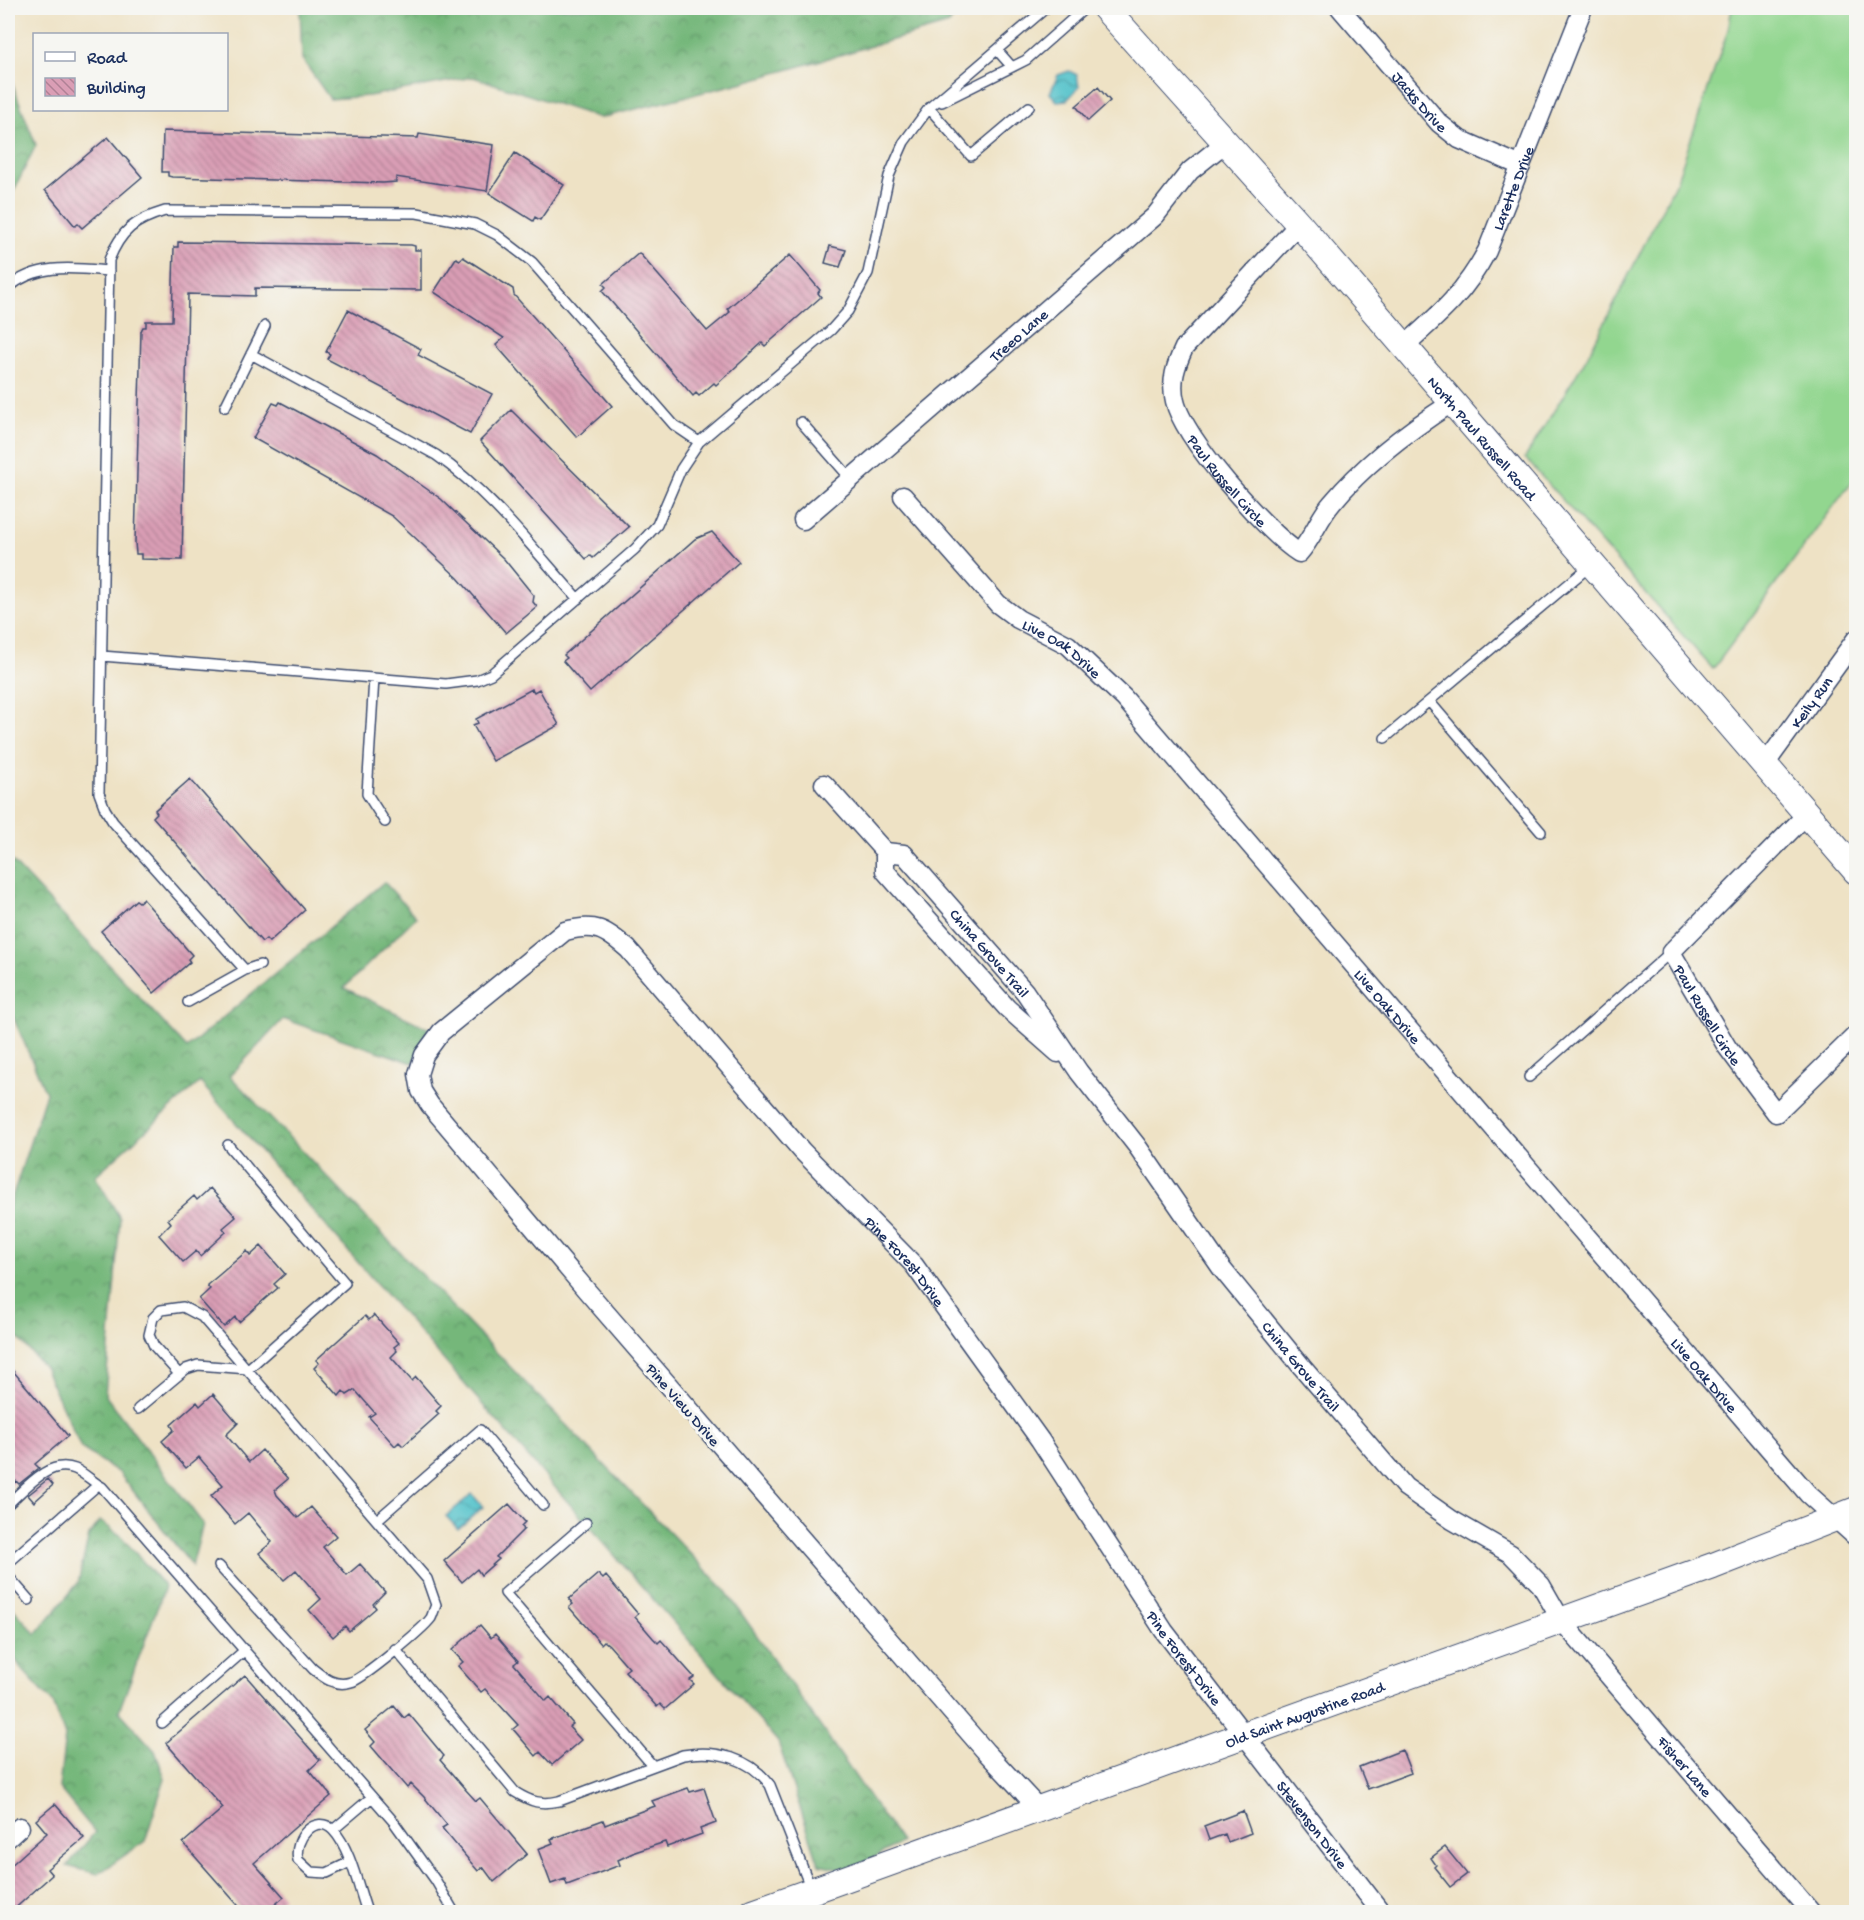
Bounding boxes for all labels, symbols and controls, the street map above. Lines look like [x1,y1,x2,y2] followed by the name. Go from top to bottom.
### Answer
[33,33,228,111] legend
[87,49,128,70] text: Road
[1386,69,1450,139] street label: Jacks Drive
[86,79,146,100] text: Building
[1490,144,1541,234] street label: Larette Drive
[986,306,1054,368] street label: Treeo Lane
[1421,374,1540,507] street label: North Paul Russell Road
[1181,431,1270,533] street label: Paul Russell Circle
[1018,617,1104,685] street label: Live Oak Drive
[1788,674,1839,733] street label: Keily Run
[944,906,1032,1002] street label: China Grove Trail
[1667,962,1744,1071] street label: Paul Russell Circle
[1348,967,1424,1050] street label: Live Oak Drive
[858,1213,947,1312] street label: Pine Forest Drive
[1256,1319,1342,1417] street label: China Grove Trail
[1665,1335,1740,1419] street label: Live Oak Drive
[640,1360,723,1452] street label: Pine View Drive
[1140,1608,1225,1711] street label: Pine Forest Drive
[1223,1679,1389,1754] street label: Old Saint Augustine Road
[1651,1733,1715,1803] street label: Fisher Lane
[1270,1779,1351,1874] street label: Stevenson Drive

